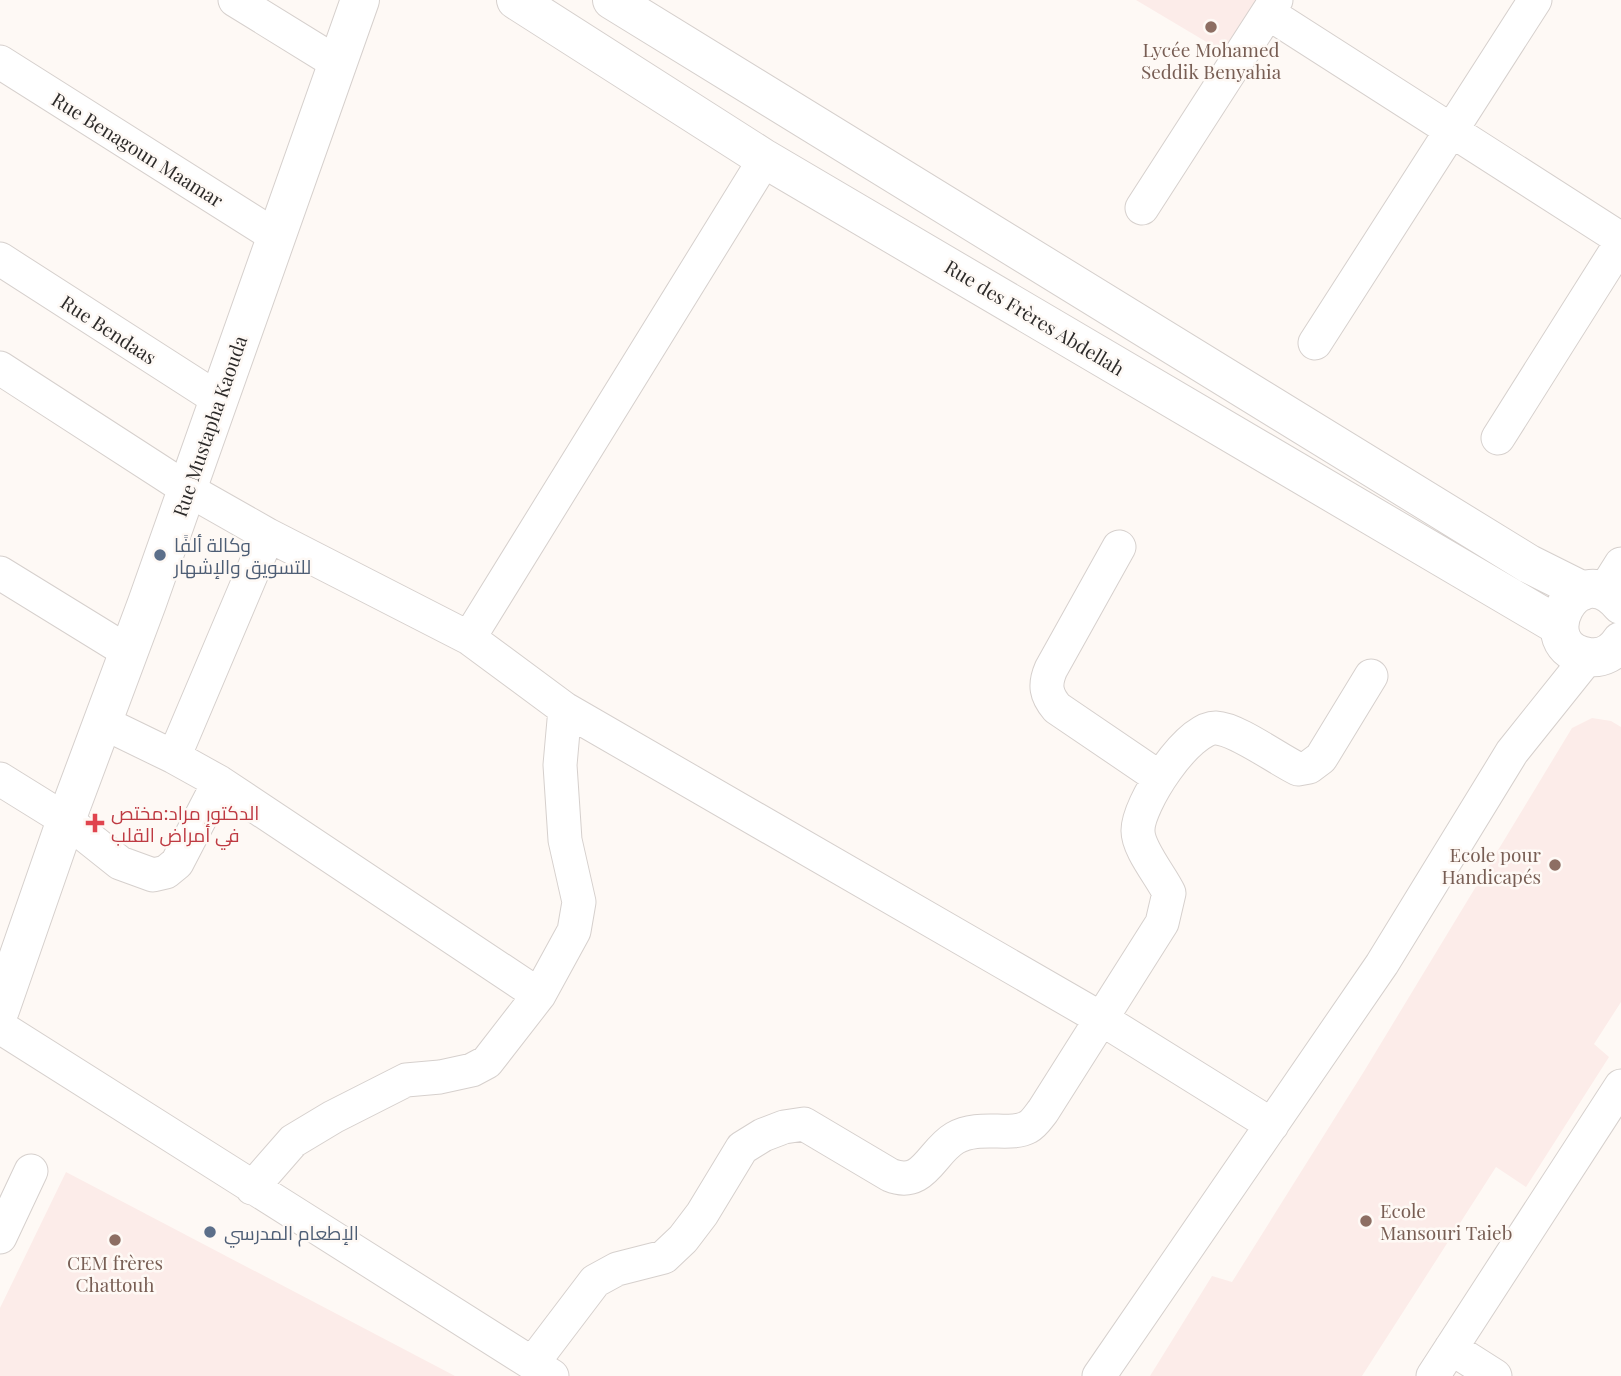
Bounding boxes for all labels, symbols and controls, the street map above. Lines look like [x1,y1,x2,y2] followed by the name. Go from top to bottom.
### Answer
[1203,19,1219,35] marker: Lycée Mohamed Seddik Benyahia
[1141,36,1282,84] place label: Lycée Mohamed Seddik Benyahia
[47,86,229,213] street label: Rue Benagoun Maamar
[940,253,1130,381] street label: Rue des Frères Abdellah
[56,288,162,370] street label: Rue Bendaas
[166,332,252,520] street label: Rue Mustapha Kaouda
[173,531,311,580] place label: وكالة ألفًا للتسويق والإشهار
[152,547,168,563] marker: وكالة ألفًا للتسويق والإشهار
[111,799,259,850] place label: الدكتور مراد:مختص في أمراض القلب
[85,813,105,833] marker: الدكتور مراد:مختص في أمراض القلب
[1441,841,1542,889] place label: Ecole pour Handicapés
[1547,857,1563,873] marker: Ecole pour Handicapés
[1380,1197,1512,1245] place label: Ecole Mansouri Taieb
[1358,1213,1374,1229] marker: Ecole Mansouri Taieb
[224,1219,359,1248] place label: الإطعام المدرسي
[202,1224,218,1240] marker: الإطعام المدرسي
[107,1232,123,1248] marker: CEM frères Chattouh
[67,1249,163,1297] place label: CEM frères Chattouh

